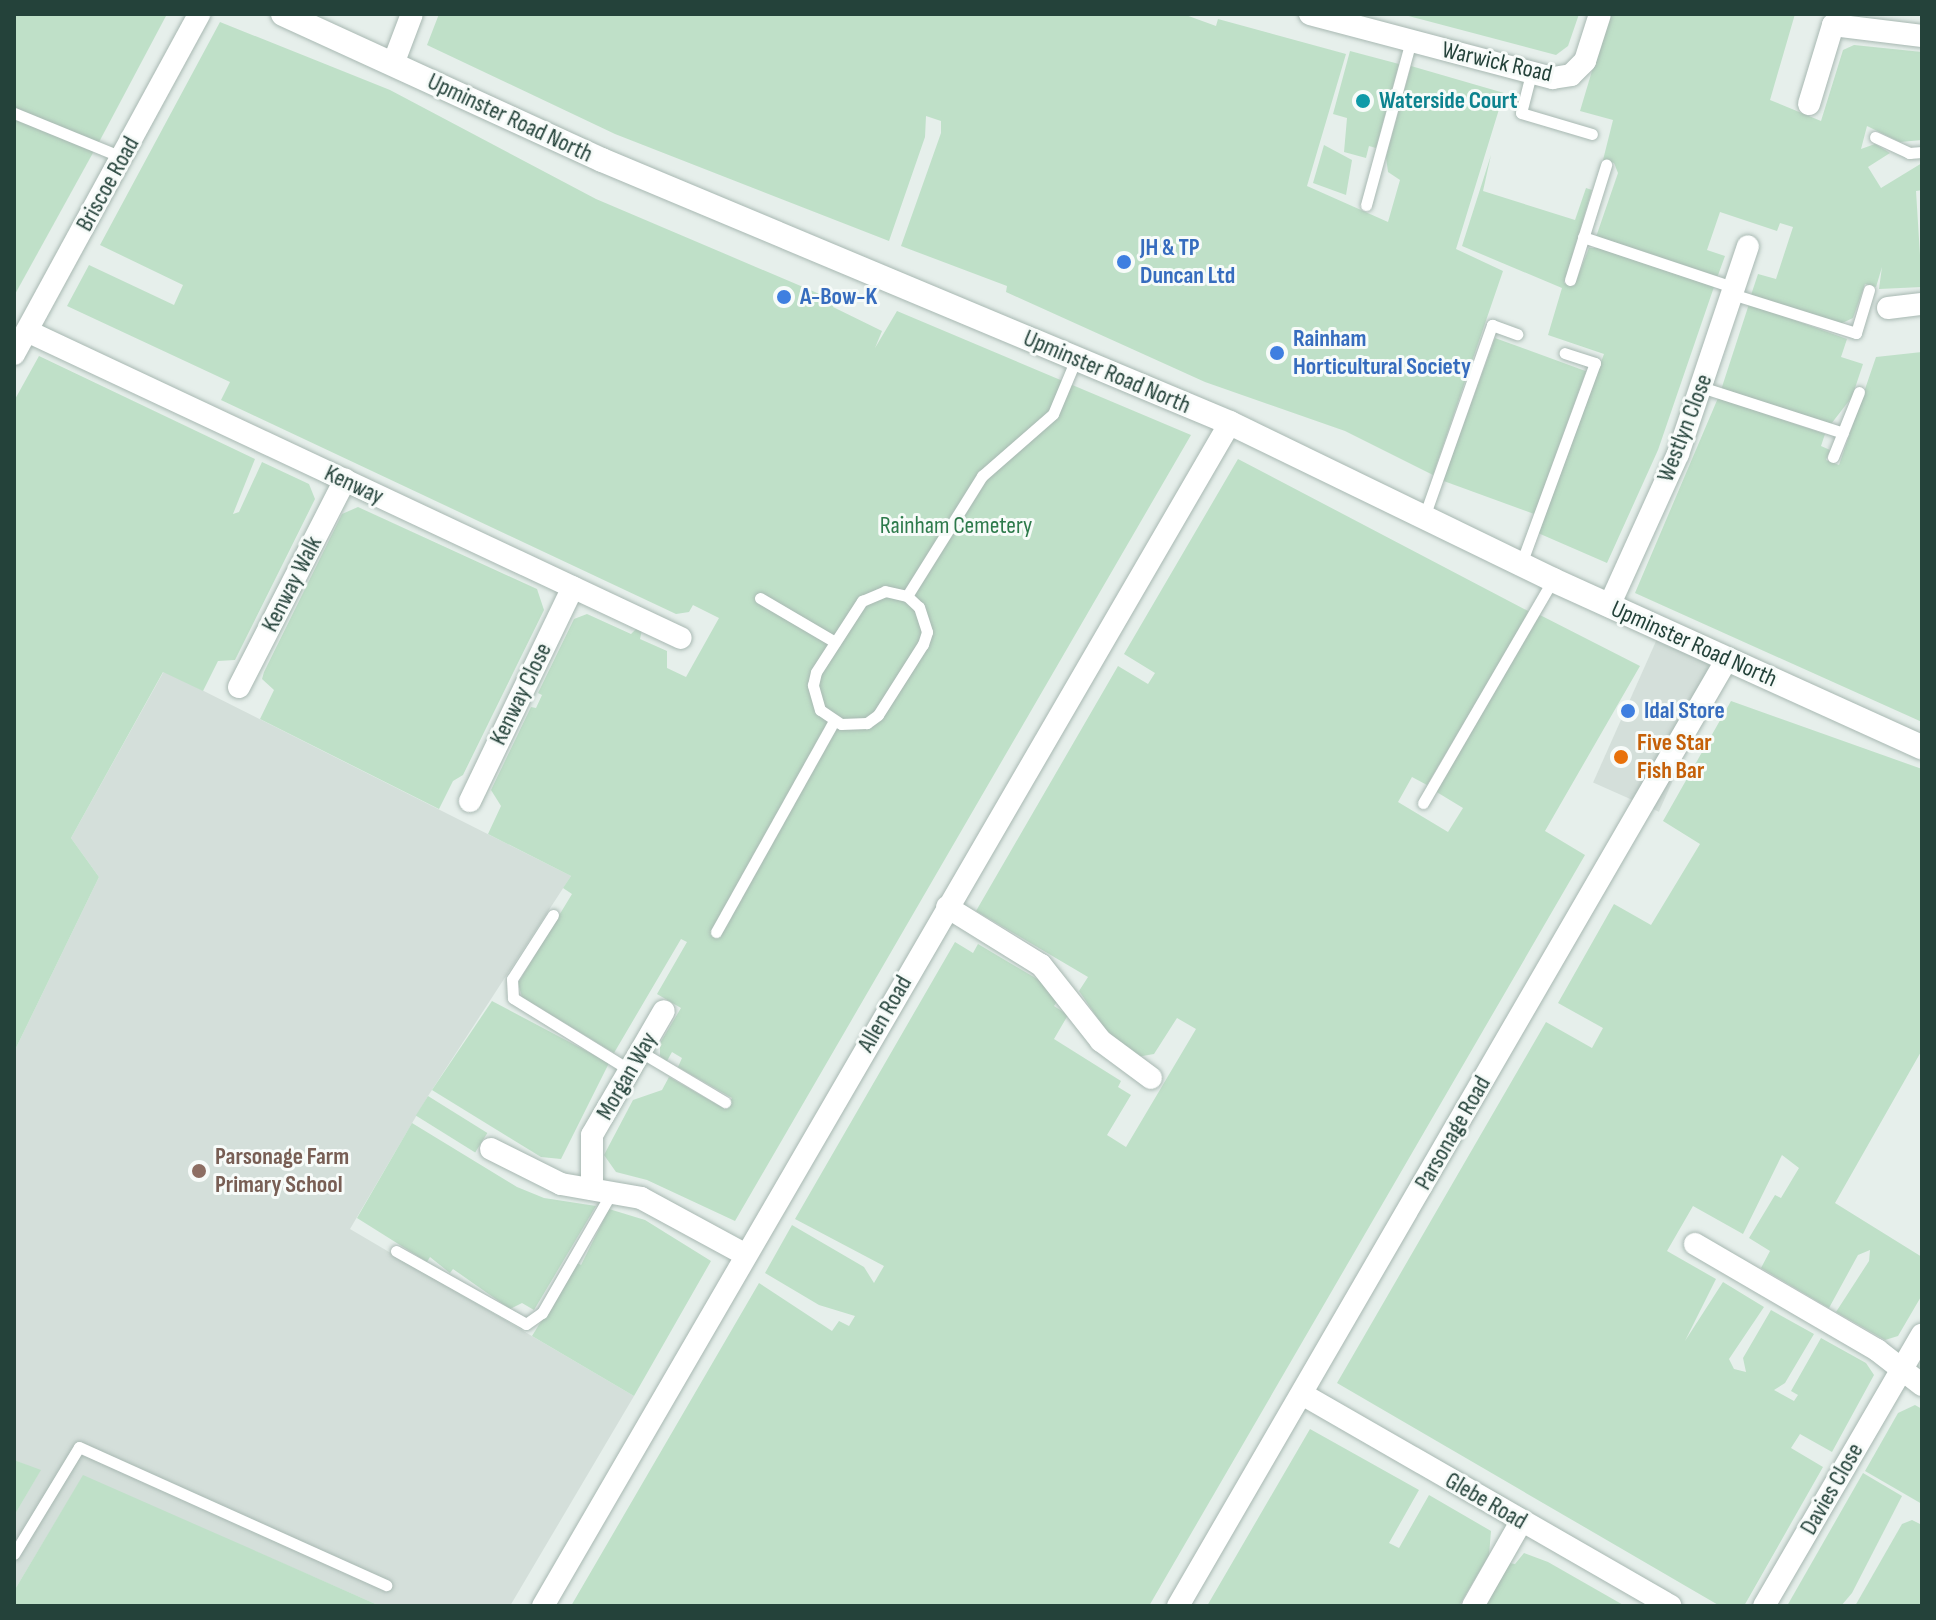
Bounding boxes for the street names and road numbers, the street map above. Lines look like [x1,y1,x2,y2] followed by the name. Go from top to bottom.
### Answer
[1439,35,1555,89] street label: Warwick Road
[423,67,597,169] street label: Upminster Road North
[70,132,146,236] street label: Briscoe Road
[1019,324,1195,420] street label: Upminster Road North
[1651,370,1719,486] street label: Westlyn Close
[320,459,388,511] street label: Kenway
[256,531,328,637] street label: Kenway Walk
[1606,594,1782,694] street label: Upminster Road North
[484,638,558,750] street label: Kenway Close
[852,971,918,1057] street label: Allen Road
[590,1027,664,1125] street label: Morgan Way
[1409,1071,1497,1195] street label: Parsonage Road
[1794,1438,1870,1540] street label: Davies Close
[1440,1466,1532,1536] street label: Glebe Road

